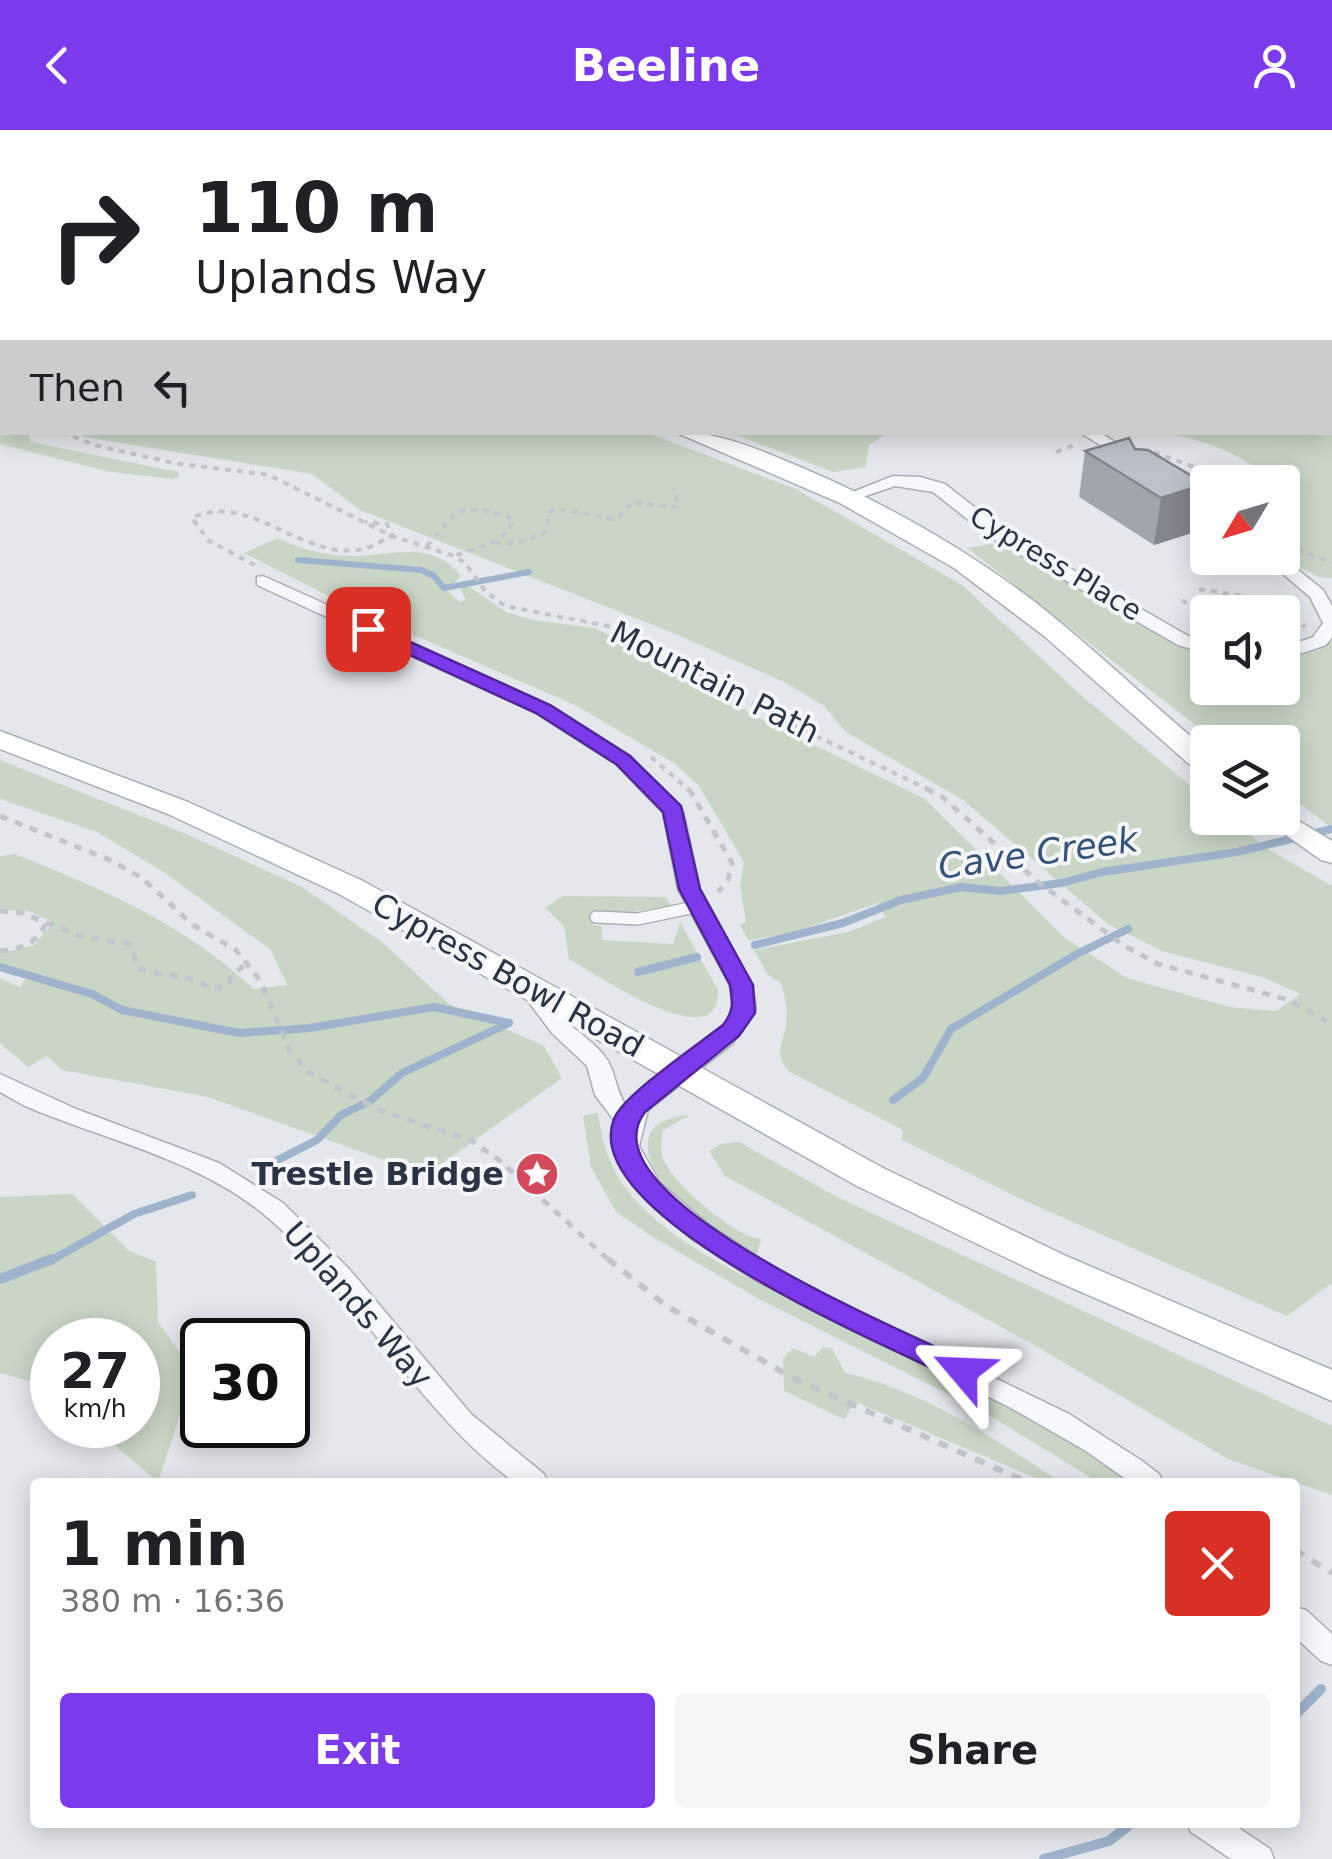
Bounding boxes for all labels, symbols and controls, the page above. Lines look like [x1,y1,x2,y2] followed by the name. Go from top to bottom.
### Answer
[30,38,85,93] icon: back
[1247,38,1302,93] icon: person
[572,39,760,92] text: Beeline
[195,167,438,249] text: 110 m
[30,170,160,300] icon: right
[195,251,487,304] text: Uplands Way
[145,360,200,415] icon: left
[30,366,125,410] text: Then
[1190,465,1300,575] north arrow
[1190,465,1300,835] map controls
[964,499,1148,628] street label: Cypress Place
[326,587,411,672] pin
[1190,595,1300,705] button: sound
[341,602,396,657] icon: arrive
[604,613,826,751] street label: Mountain Path
[1190,725,1300,835] button: layers
[935,819,1142,887] water label: Cave Creek
[366,885,650,1065] street label: Cypress Bowl Road
[514,1151,560,1197] place icon: Trestle Bridge
[251,1155,504,1193] place label: Trestle Bridge
[275,1214,441,1396] street label: Uplands Way
[180,1318,310,1448] speed limit sign: 30
[911,1319,1015,1423] position arrow
[60,1342,130,1400] text: 27
[63,1394,127,1423] text: km/h
[60,1509,248,1579] text: 1 min
[1165,1511,1270,1616] button: close
[60,1582,285,1620] text: 380 m · 16:36
[60,1693,655,1808] button: Exit
[675,1693,1270,1808] button: Share

